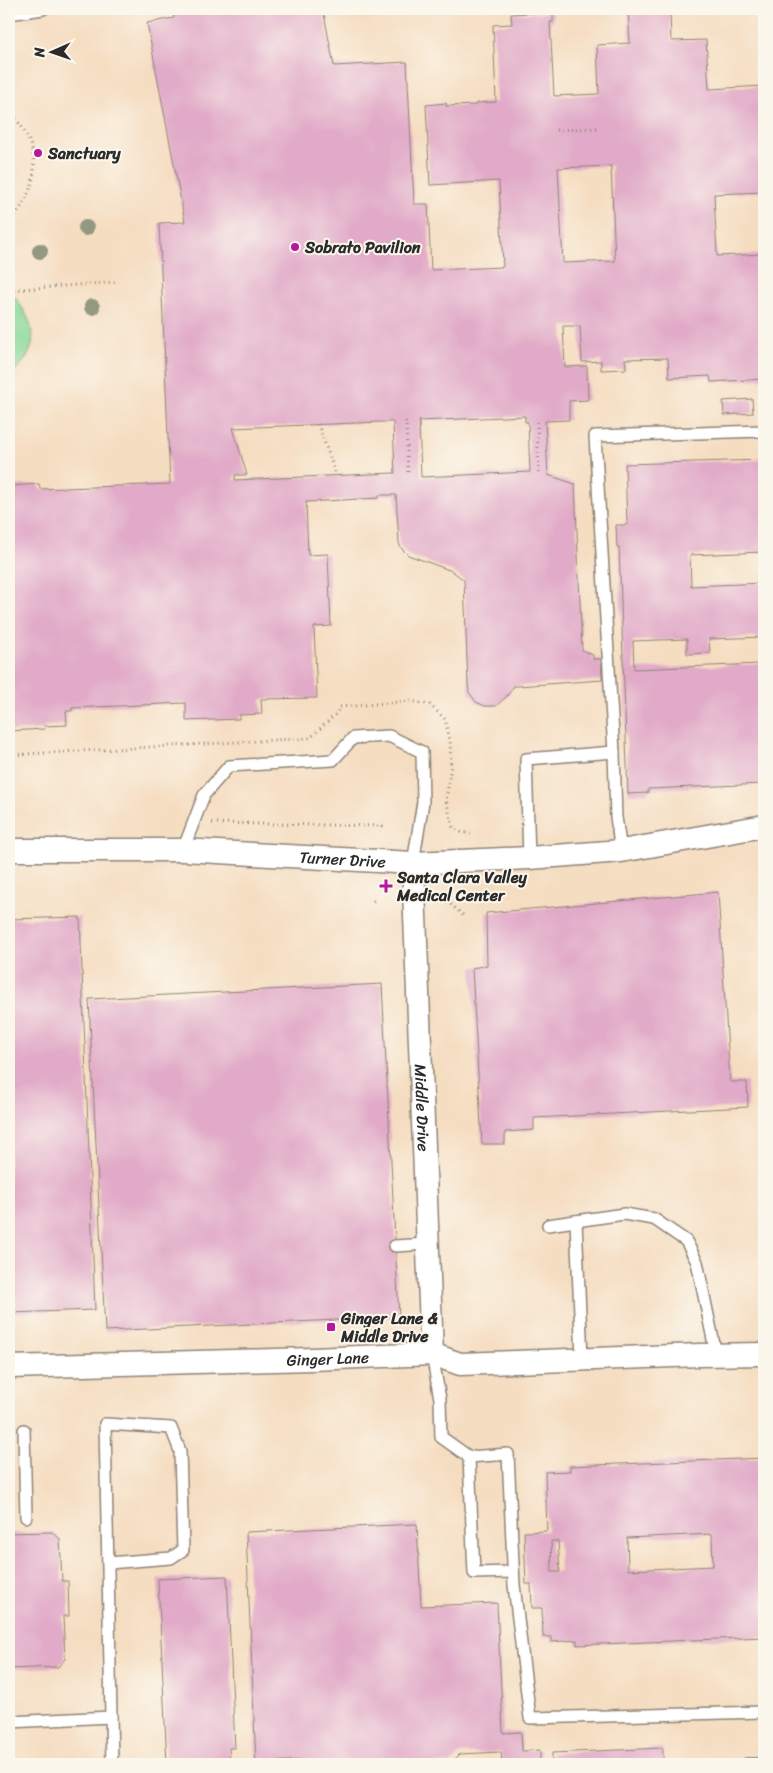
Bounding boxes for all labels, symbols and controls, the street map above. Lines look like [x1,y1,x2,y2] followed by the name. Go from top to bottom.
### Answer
[28,28,78,78] north arrow
[27,47,52,59] text: N
[47,139,121,168] place label: Sanctuary
[32,147,44,159] marker: Sanctuary
[304,233,421,262] place label: Sobrato Pavilion
[289,241,301,253] marker: Sobrato Pavilion
[299,842,387,876] street label: Turner Drive
[396,863,528,910] place label: Santa Clara Valley Medical Center
[379,879,393,893] marker: Santa Clara Valley Medical Center
[406,1063,439,1152] street label: Middle Drive
[340,1304,438,1351] place label: Ginger Lane & Middle Drive
[325,1321,337,1333] marker: Ginger Lane & Middle Drive
[286,1342,370,1374] street label: Ginger Lane

